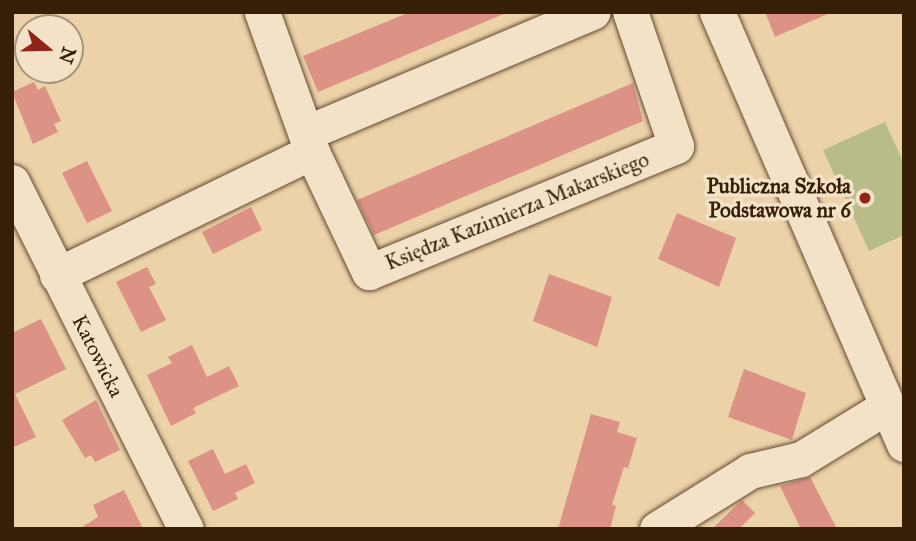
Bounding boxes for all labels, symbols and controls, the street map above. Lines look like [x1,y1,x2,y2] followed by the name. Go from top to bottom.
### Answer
[14,14,84,84] north arrow
[54,44,81,67] text: N
[381,146,653,276] street label: Księdza Kazimierza Makarskiego
[706,173,851,223] place label: Publiczna Szkoła Podstawowa nr 6
[857,190,873,206] marker: Publiczna Szkoła Podstawowa nr 6
[67,311,129,401] street label: Katowicka

